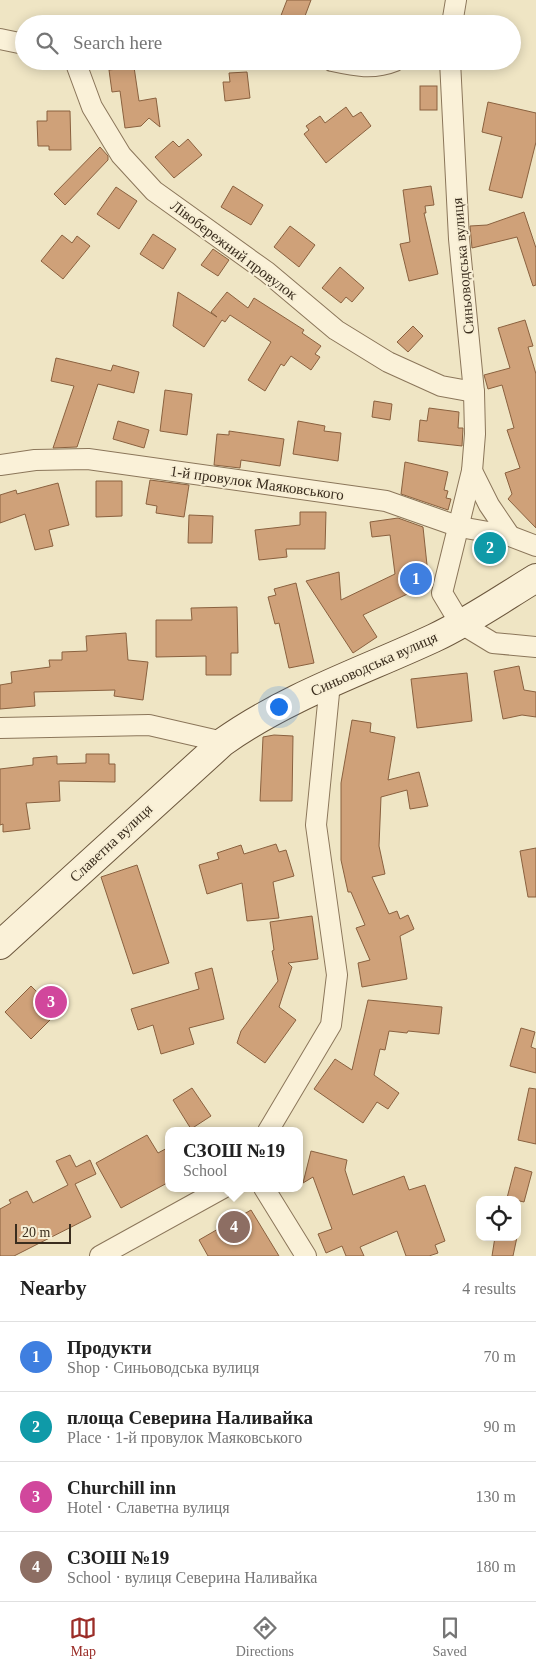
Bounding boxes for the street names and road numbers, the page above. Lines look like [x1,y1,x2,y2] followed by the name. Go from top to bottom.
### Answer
[168,197,301,303] street label: Лівобережний провулок
[449,197,477,335] street label: Синьоводська вулиця
[169,463,345,503] street label: 1-й провулок Маяковського
[308,629,440,699] street label: Синьоводська вулиця
[67,801,156,885] street label: Славетна вулиця

